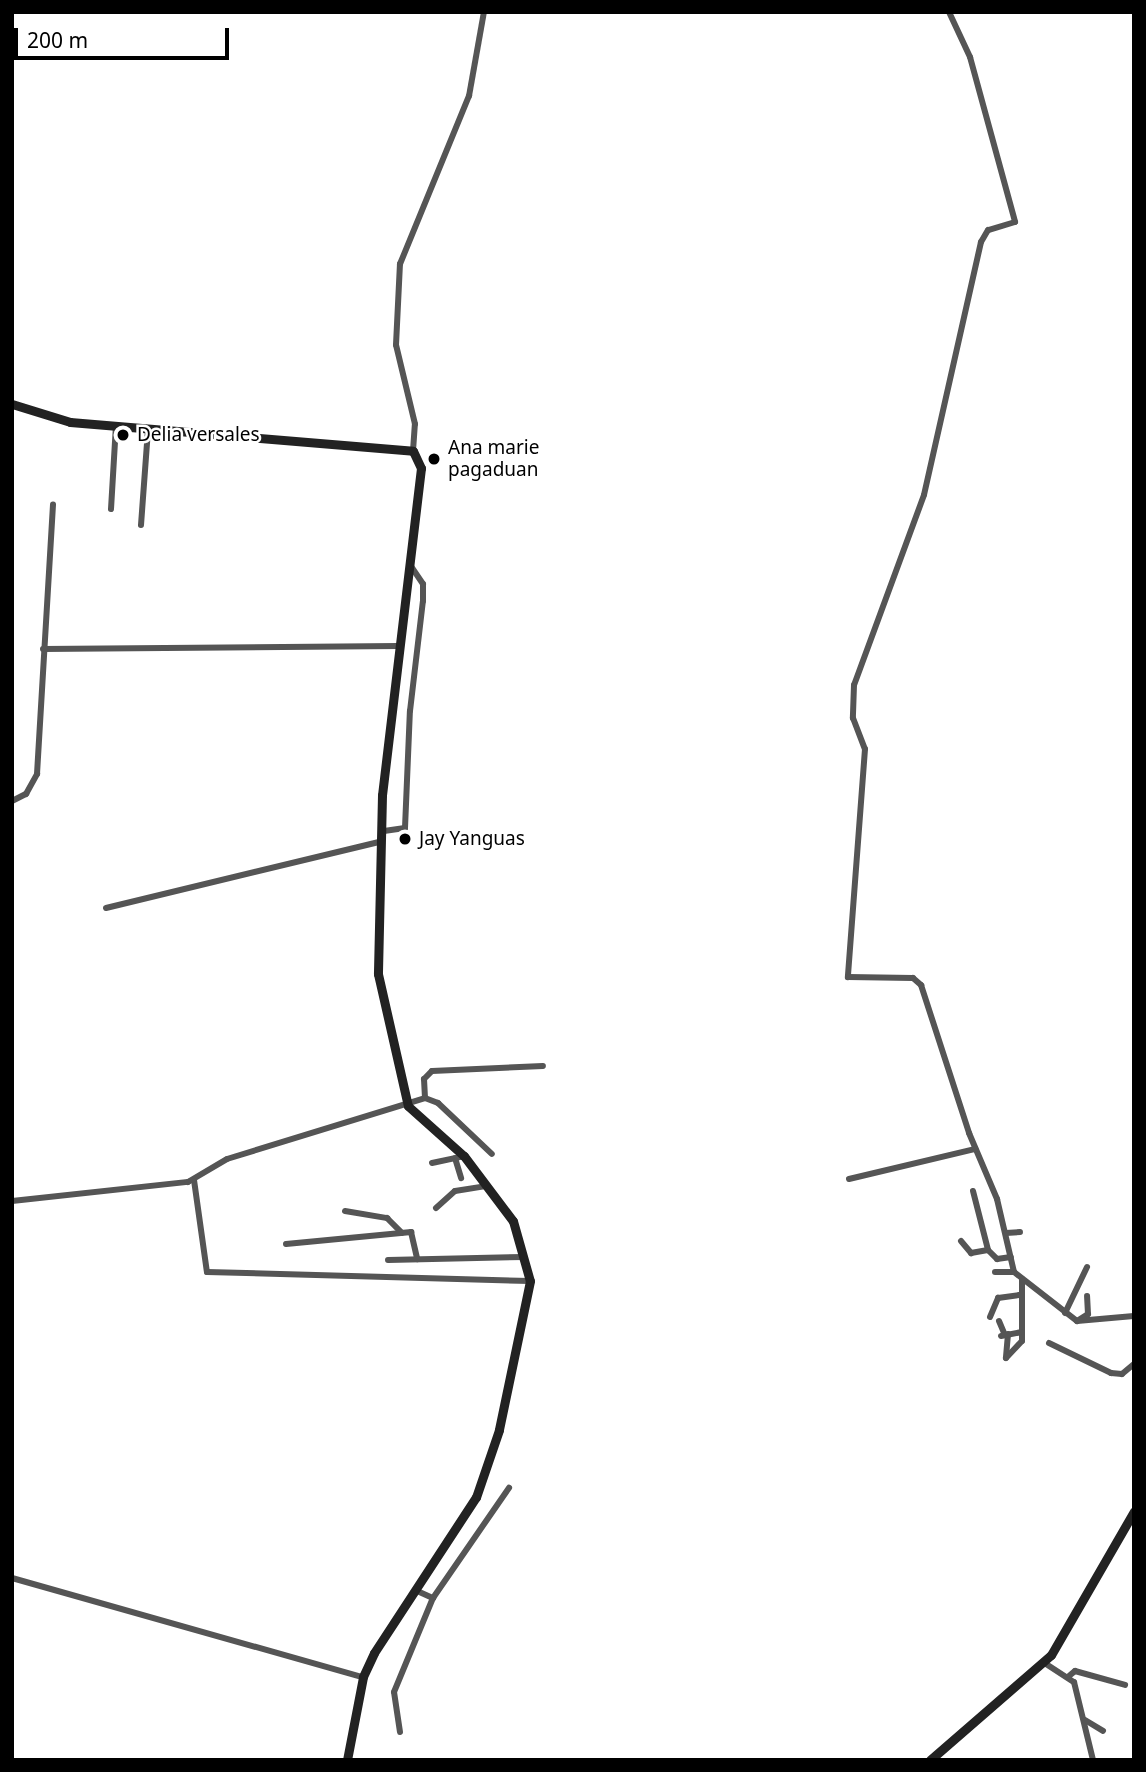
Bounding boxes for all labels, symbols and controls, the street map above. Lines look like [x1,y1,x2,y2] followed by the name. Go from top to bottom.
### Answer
[18,14,233,58] scale bar
[27,26,88,54] text: 200 m
[137,424,260,446] place label: Delia versales
[115,427,131,443] marker: Delia versales
[448,437,539,481] place label: Ana marie pagaduan
[426,451,442,467] marker: Ana marie pagaduan
[419,828,525,850] place label: Jay Yanguas
[397,831,413,847] marker: Jay Yanguas

